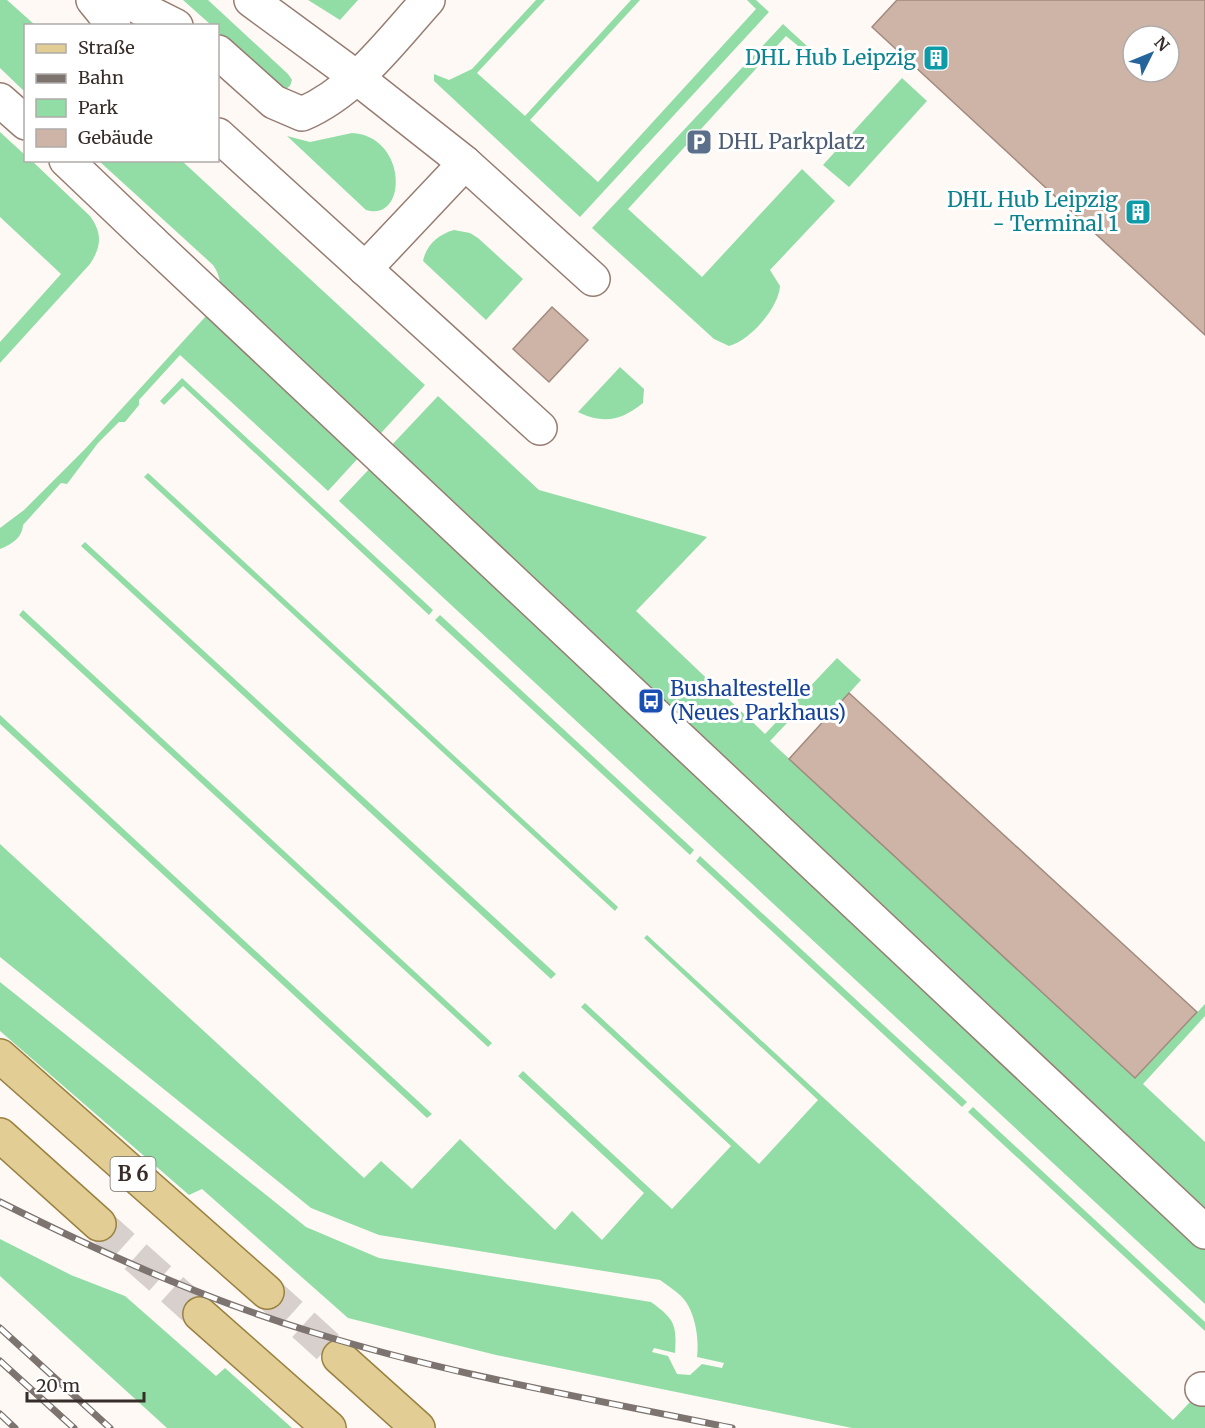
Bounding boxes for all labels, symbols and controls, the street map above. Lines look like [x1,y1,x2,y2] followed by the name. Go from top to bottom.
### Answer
[24,24,219,162] legend
[1121,24,1181,84] north arrow
[1150,32,1174,55] text: N
[78,36,135,59] text: Straße
[921,43,951,73] building icon: DHL Hub Leipzig
[745,44,916,71] place label: DHL Hub Leipzig
[78,66,124,89] text: Bahn
[78,96,119,119] text: Park
[78,126,153,149] text: Gebäude
[684,127,714,157] parking icon: DHL Parkplatz
[718,128,865,155] place label: DHL Parkplatz
[947,186,1118,237] place label: DHL Hub Leipzig - Terminal 1
[1123,197,1153,227] building icon: DHL Hub Leipzig - Terminal 1
[670,675,846,726] place label: Bushaltestelle (Neues Parkhaus)
[636,686,666,716] bus stop icon: Bushaltestelle (Neues Parkhaus)
[110,1157,156,1191] road number: B 6
[27,1365,144,1403] scale bar
[36,1374,80,1397] text: 20 m

